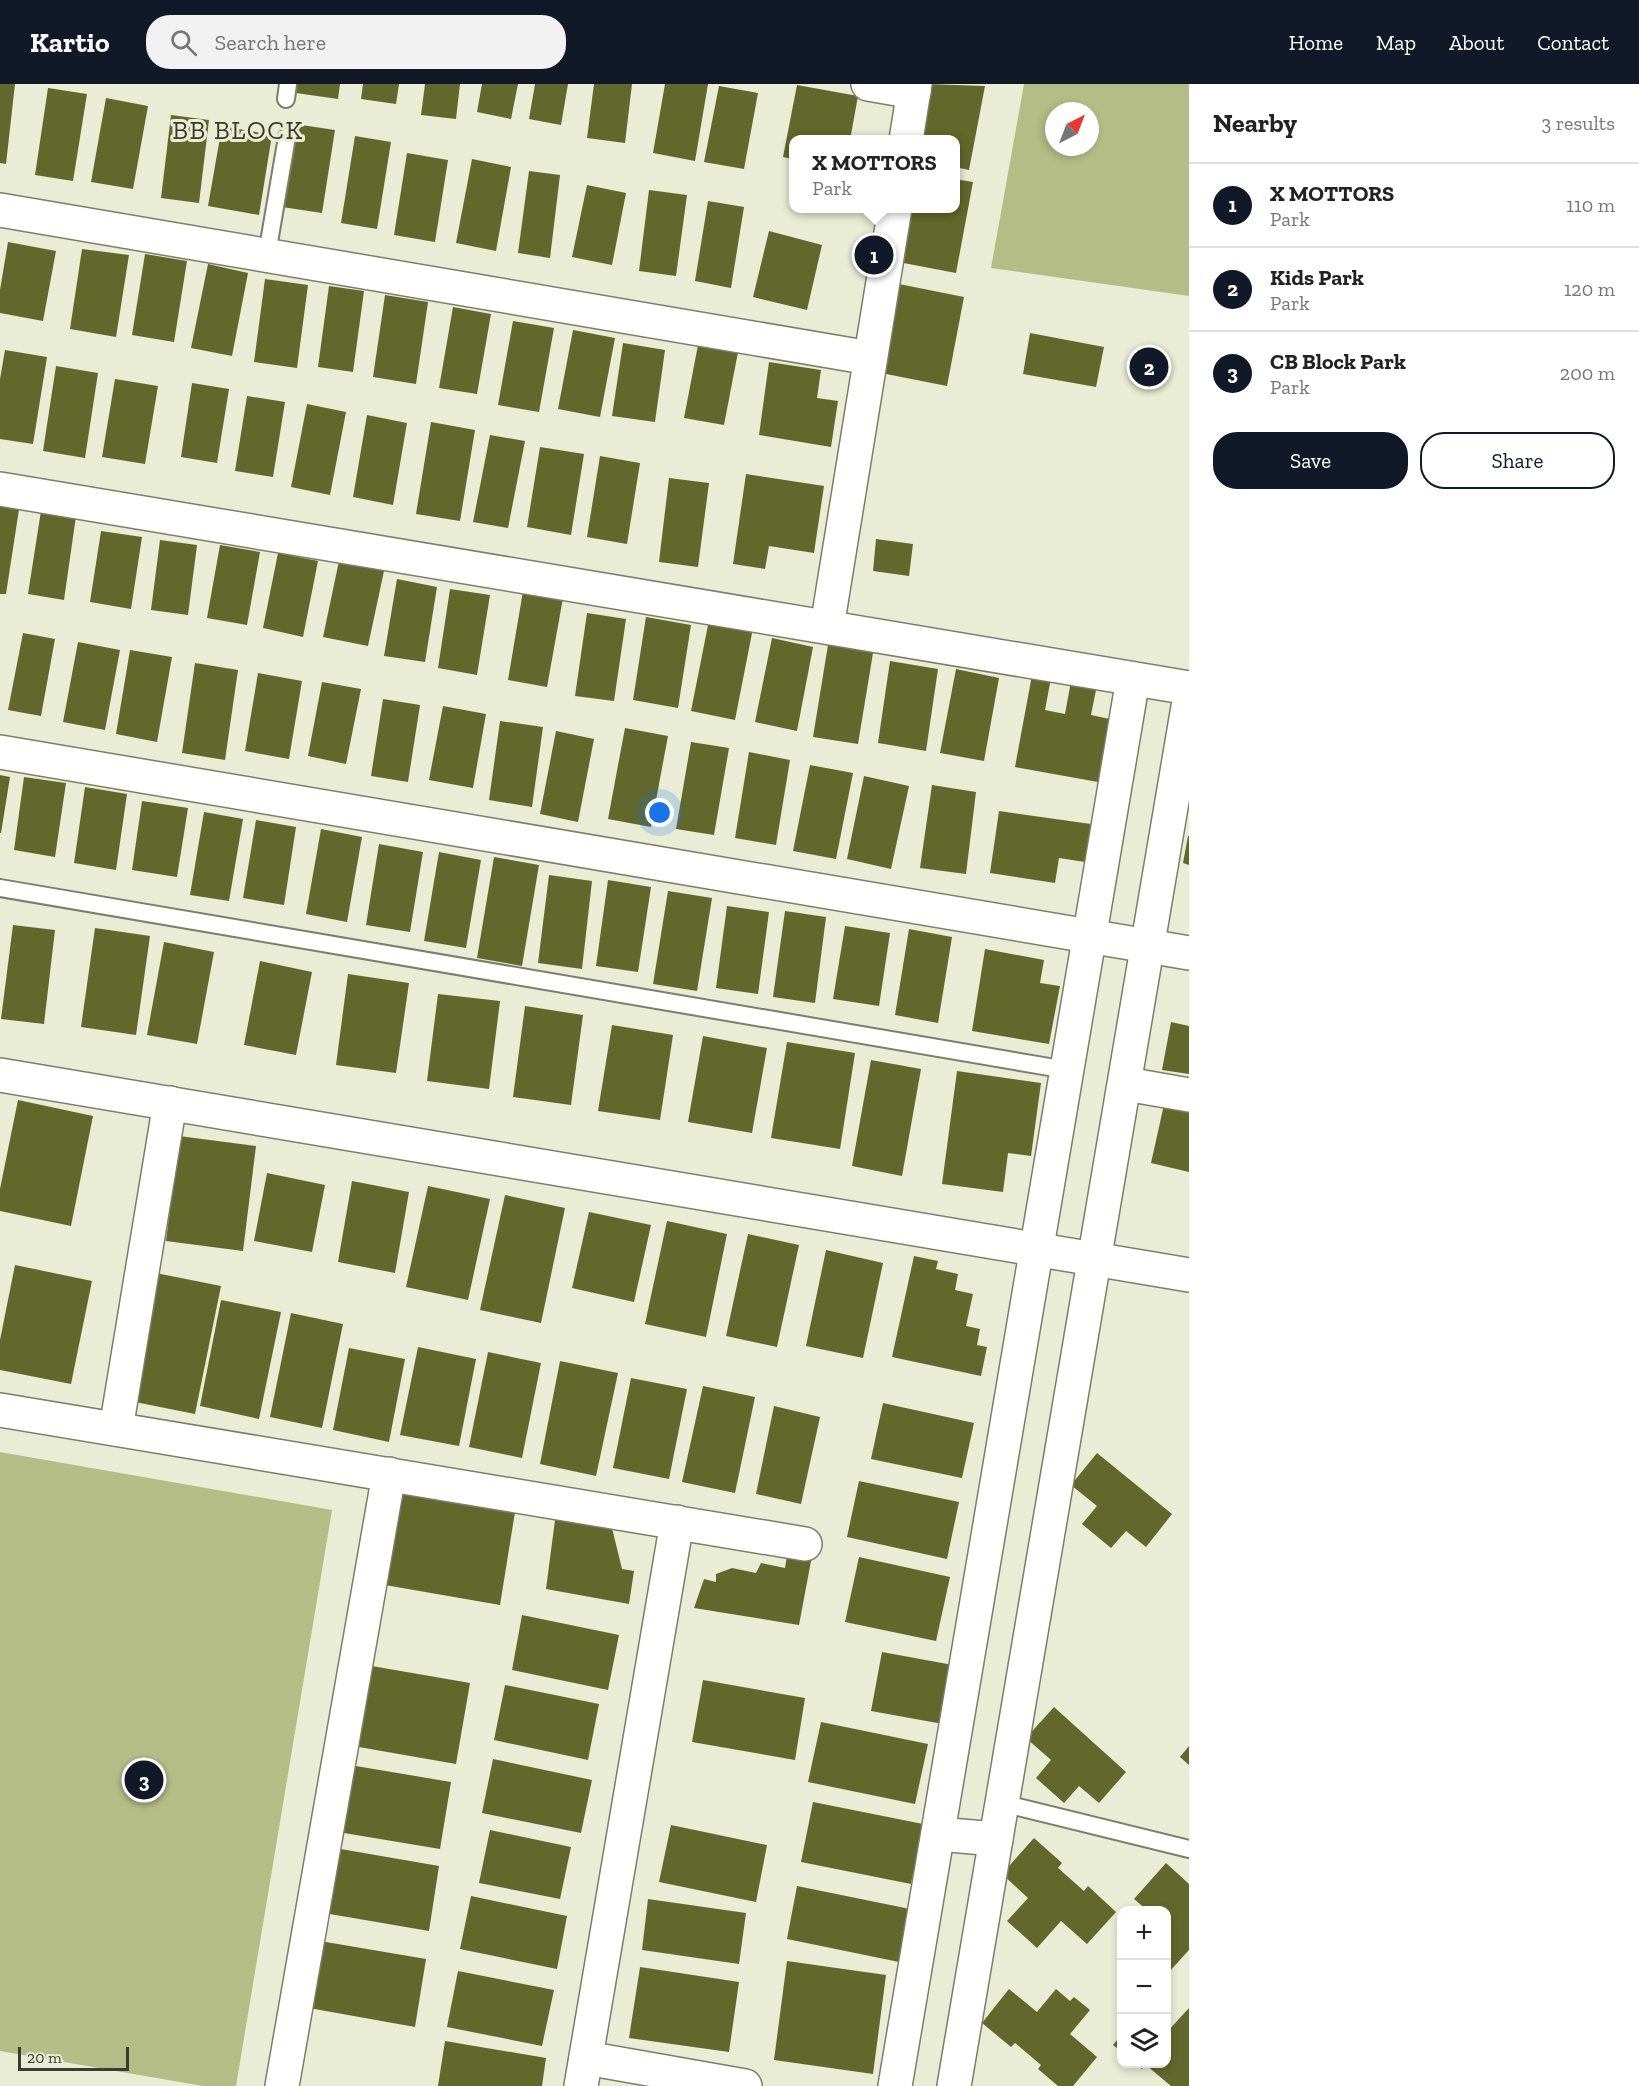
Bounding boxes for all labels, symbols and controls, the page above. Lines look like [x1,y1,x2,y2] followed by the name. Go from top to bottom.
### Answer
[146,15,566,69] search box
[30,26,110,59] text: Kartio
[167,26,200,59] icon: search
[215,29,326,56] text: Search here
[1289,30,1343,55] text: Home
[1376,30,1416,55] text: Map
[1449,30,1504,55] text: About
[1537,30,1609,55] text: Contact
[1045,102,1099,156] north arrow
[1213,107,1297,139] text: Nearby
[1541,111,1615,135] text: 3 results
[172,114,304,146] district label: BB BLOCK
[789,135,960,213] popup
[812,149,937,176] text: X MOTTORS
[812,176,852,200] text: Park
[1270,180,1394,207] text: X MOTTORS
[1228,193,1237,217] text: 1
[1566,193,1615,217] text: 110 m
[1270,207,1310,231] text: Park
[854,232,894,278] pin: 1
[1270,264,1364,291] text: Kids Park
[1227,277,1238,301] text: 2
[1564,277,1615,301] text: 120 m
[1270,291,1310,315] text: Park
[1130,344,1168,390] pin: 2
[1270,348,1406,375] text: CB Block Park
[1227,361,1238,385] text: 3
[1560,361,1615,385] text: 200 m
[1270,375,1310,399] text: Park
[1213,432,1408,489] button: Save
[1420,432,1615,489] button: Share
[645,798,674,827] your location
[124,1758,164,1802] pin: 3
[1117,1906,1171,2068] map controls
[1117,1906,1171,1960] button: +
[1117,1960,1171,2014] button: −
[1117,2014,1171,2068] button: layers
[18,2044,129,2072] scale bar
[27,2048,62,2067] text: 20 m

